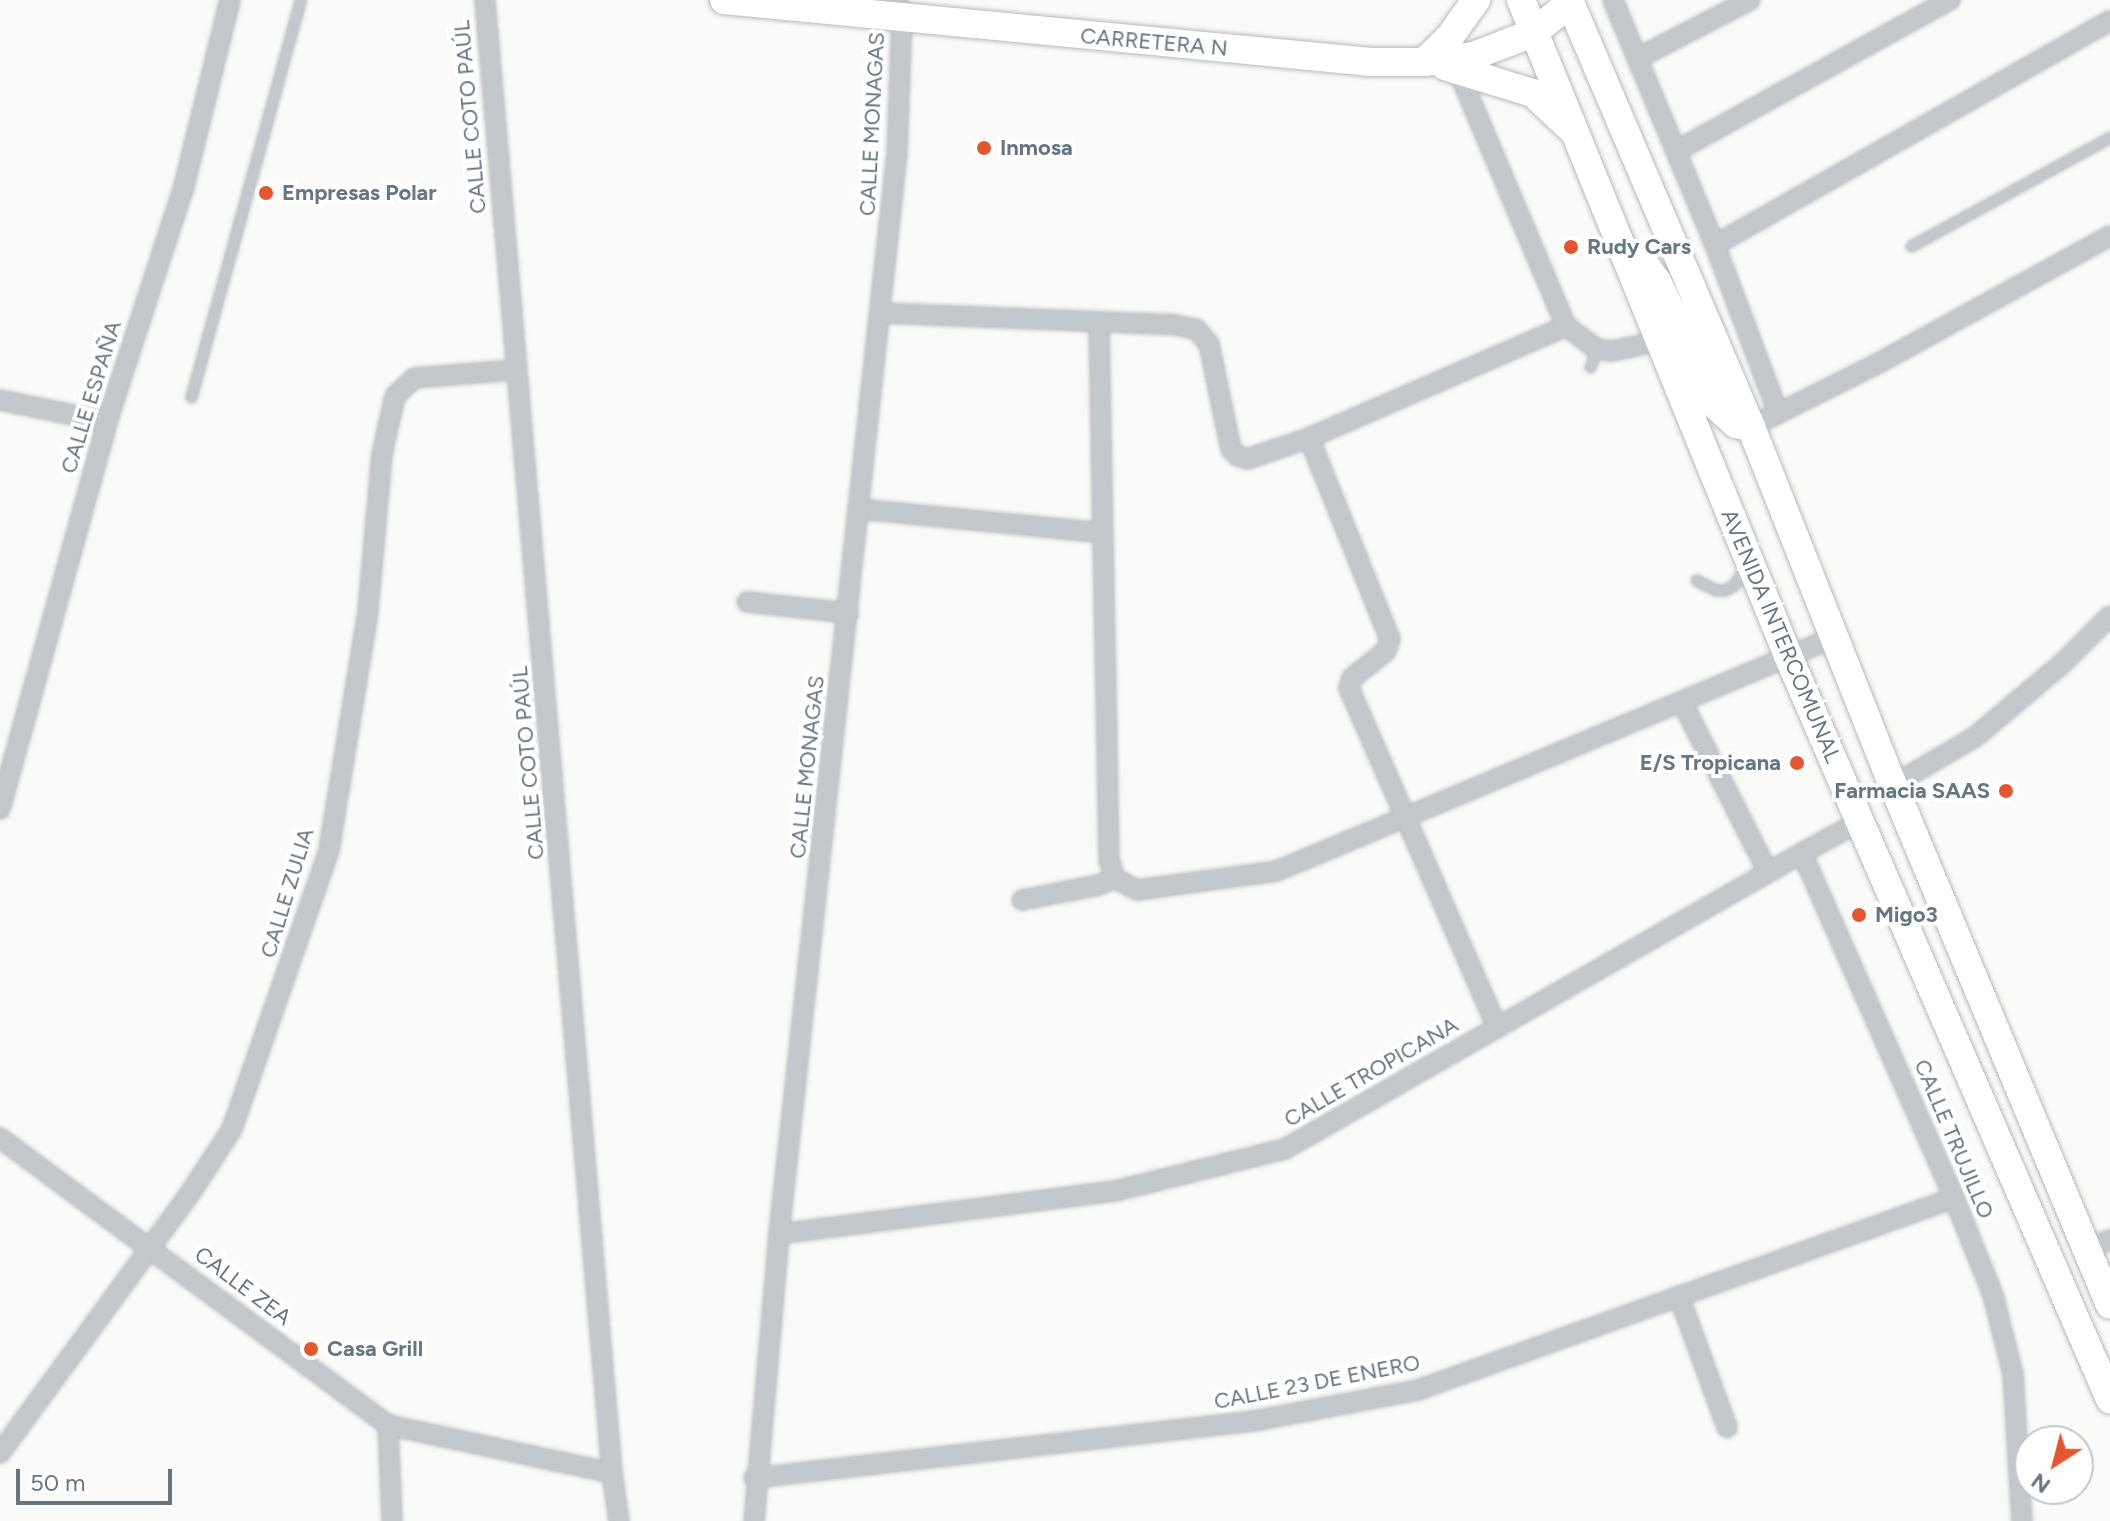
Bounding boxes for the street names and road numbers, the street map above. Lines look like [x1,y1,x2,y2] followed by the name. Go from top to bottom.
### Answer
[448,19,492,215] street label: CALLE COTO PAÚL
[1079,22,1229,62] street label: CARRETERA N
[854,31,890,217] street label: CALLE MONAGAS
[55,318,127,476] street label: CALLE ESPAÑA
[1716,505,1846,767] street label: AVENIDA INTERCOMUNAL
[506,665,550,861] street label: CALLE COTO PAÚL
[784,674,830,860] street label: CALLE MONAGAS
[255,825,319,961] street label: CALLE ZULIA
[1279,1011,1463,1133] street label: CALLE TROPICANA
[1909,1055,1999,1223] street label: CALLE TRUJILLO
[189,1241,297,1331] street label: CALLE ZEA
[1212,1349,1422,1415] street label: CALLE 23 DE ENERO

